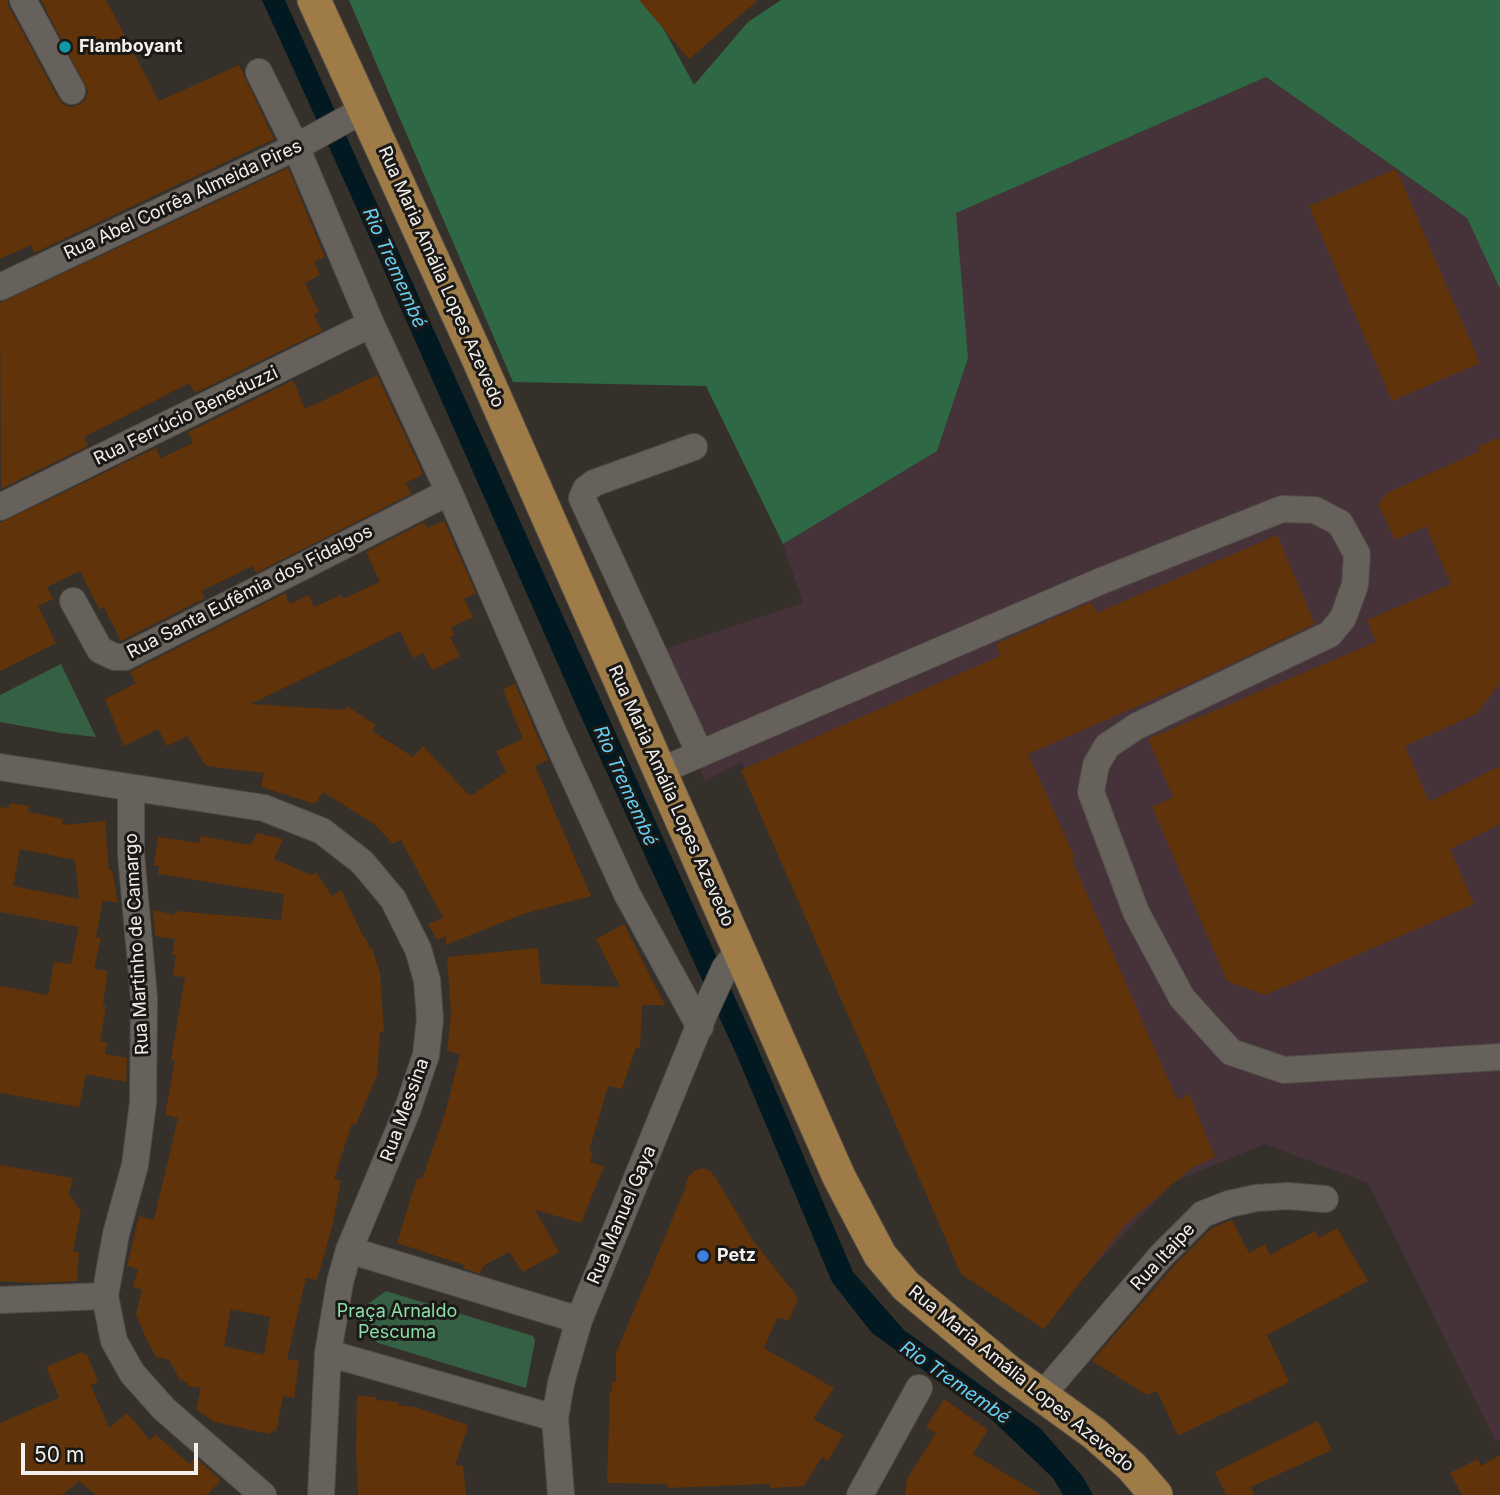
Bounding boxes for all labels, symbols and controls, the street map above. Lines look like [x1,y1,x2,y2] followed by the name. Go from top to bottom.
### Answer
[79,36,182,58] place label: Flamboyant
[57,39,73,55] marker: Flamboyant
[61,135,305,265] street label: Rua Abel Corrêa Almeida Pires
[373,143,509,411] street label: Rua Maria Amália Lopes Azevedo
[357,204,431,332] water label: Rio Tremembé
[90,362,282,470] street label: Rua Ferrúcio Beneduzzi
[124,521,376,663] street label: Rua Santa Eufêmia dos Fidalgos
[603,662,739,930] street label: Rua Maria Amália Lopes Azevedo
[588,722,662,850] water label: Rio Tremembé
[120,832,154,1056] street label: Rua Martinho de Camargo
[376,1055,434,1165] street label: Rua Messina
[583,1142,661,1288] street label: Rua Manuel Gaya
[1126,1219,1200,1295] street label: Rua Itaipe
[717,1245,756,1267] place label: Petz
[695,1248,711,1264] marker: Petz
[904,1281,1138,1477] street label: Rua Maria Amália Lopes Azevedo
[337,1301,457,1344] park label: Praça Arnaldo Pescuma
[895,1337,1015,1429] water label: Rio Tremembé
[24,1428,201,1472] scale bar
[34,1442,84,1467] text: 50 m

